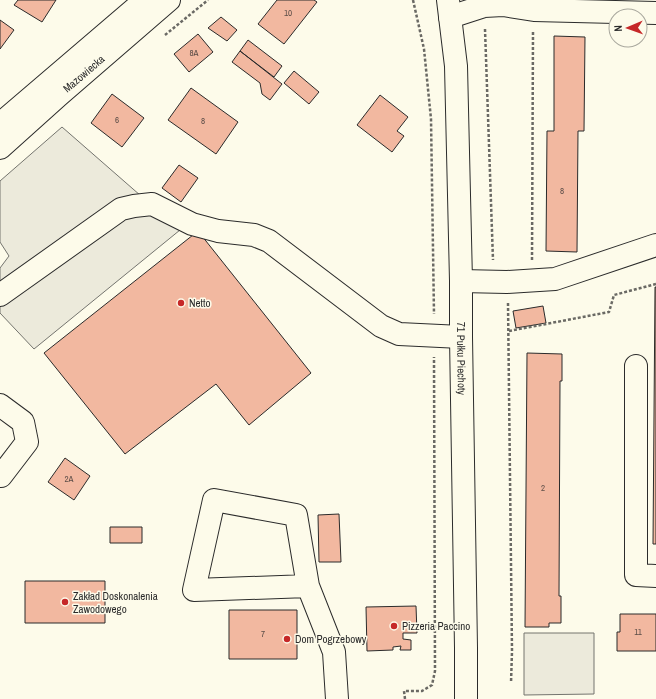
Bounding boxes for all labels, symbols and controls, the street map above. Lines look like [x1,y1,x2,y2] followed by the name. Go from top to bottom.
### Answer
[284,7,292,19] house number: 10
[608,8,648,48] north arrow
[611,25,625,32] text: N
[189,47,199,59] house number: 8A
[60,52,107,95] street label: Mazowiecka
[115,114,119,126] house number: 6
[201,115,205,127] house number: 8
[560,185,564,197] house number: 8
[189,296,211,310] place label: Netto
[176,298,186,308] marker: Netto
[454,322,469,396] street label: 71 Pułku Piechoty
[64,473,74,485] house number: 2A
[541,482,545,494] house number: 2
[73,589,158,616] place label: Zakład Doskonalenia Zawodowego
[60,597,70,607] marker: Zakład Doskonalenia Zawodowego
[402,619,470,633] place label: Pizzeria Paccino
[389,621,399,631] marker: Pizzeria Paccino
[634,626,642,638] house number: 11
[261,628,265,640] house number: 7
[295,632,367,646] place label: Dom Pogrzebowy
[282,634,292,644] marker: Dom Pogrzebowy

